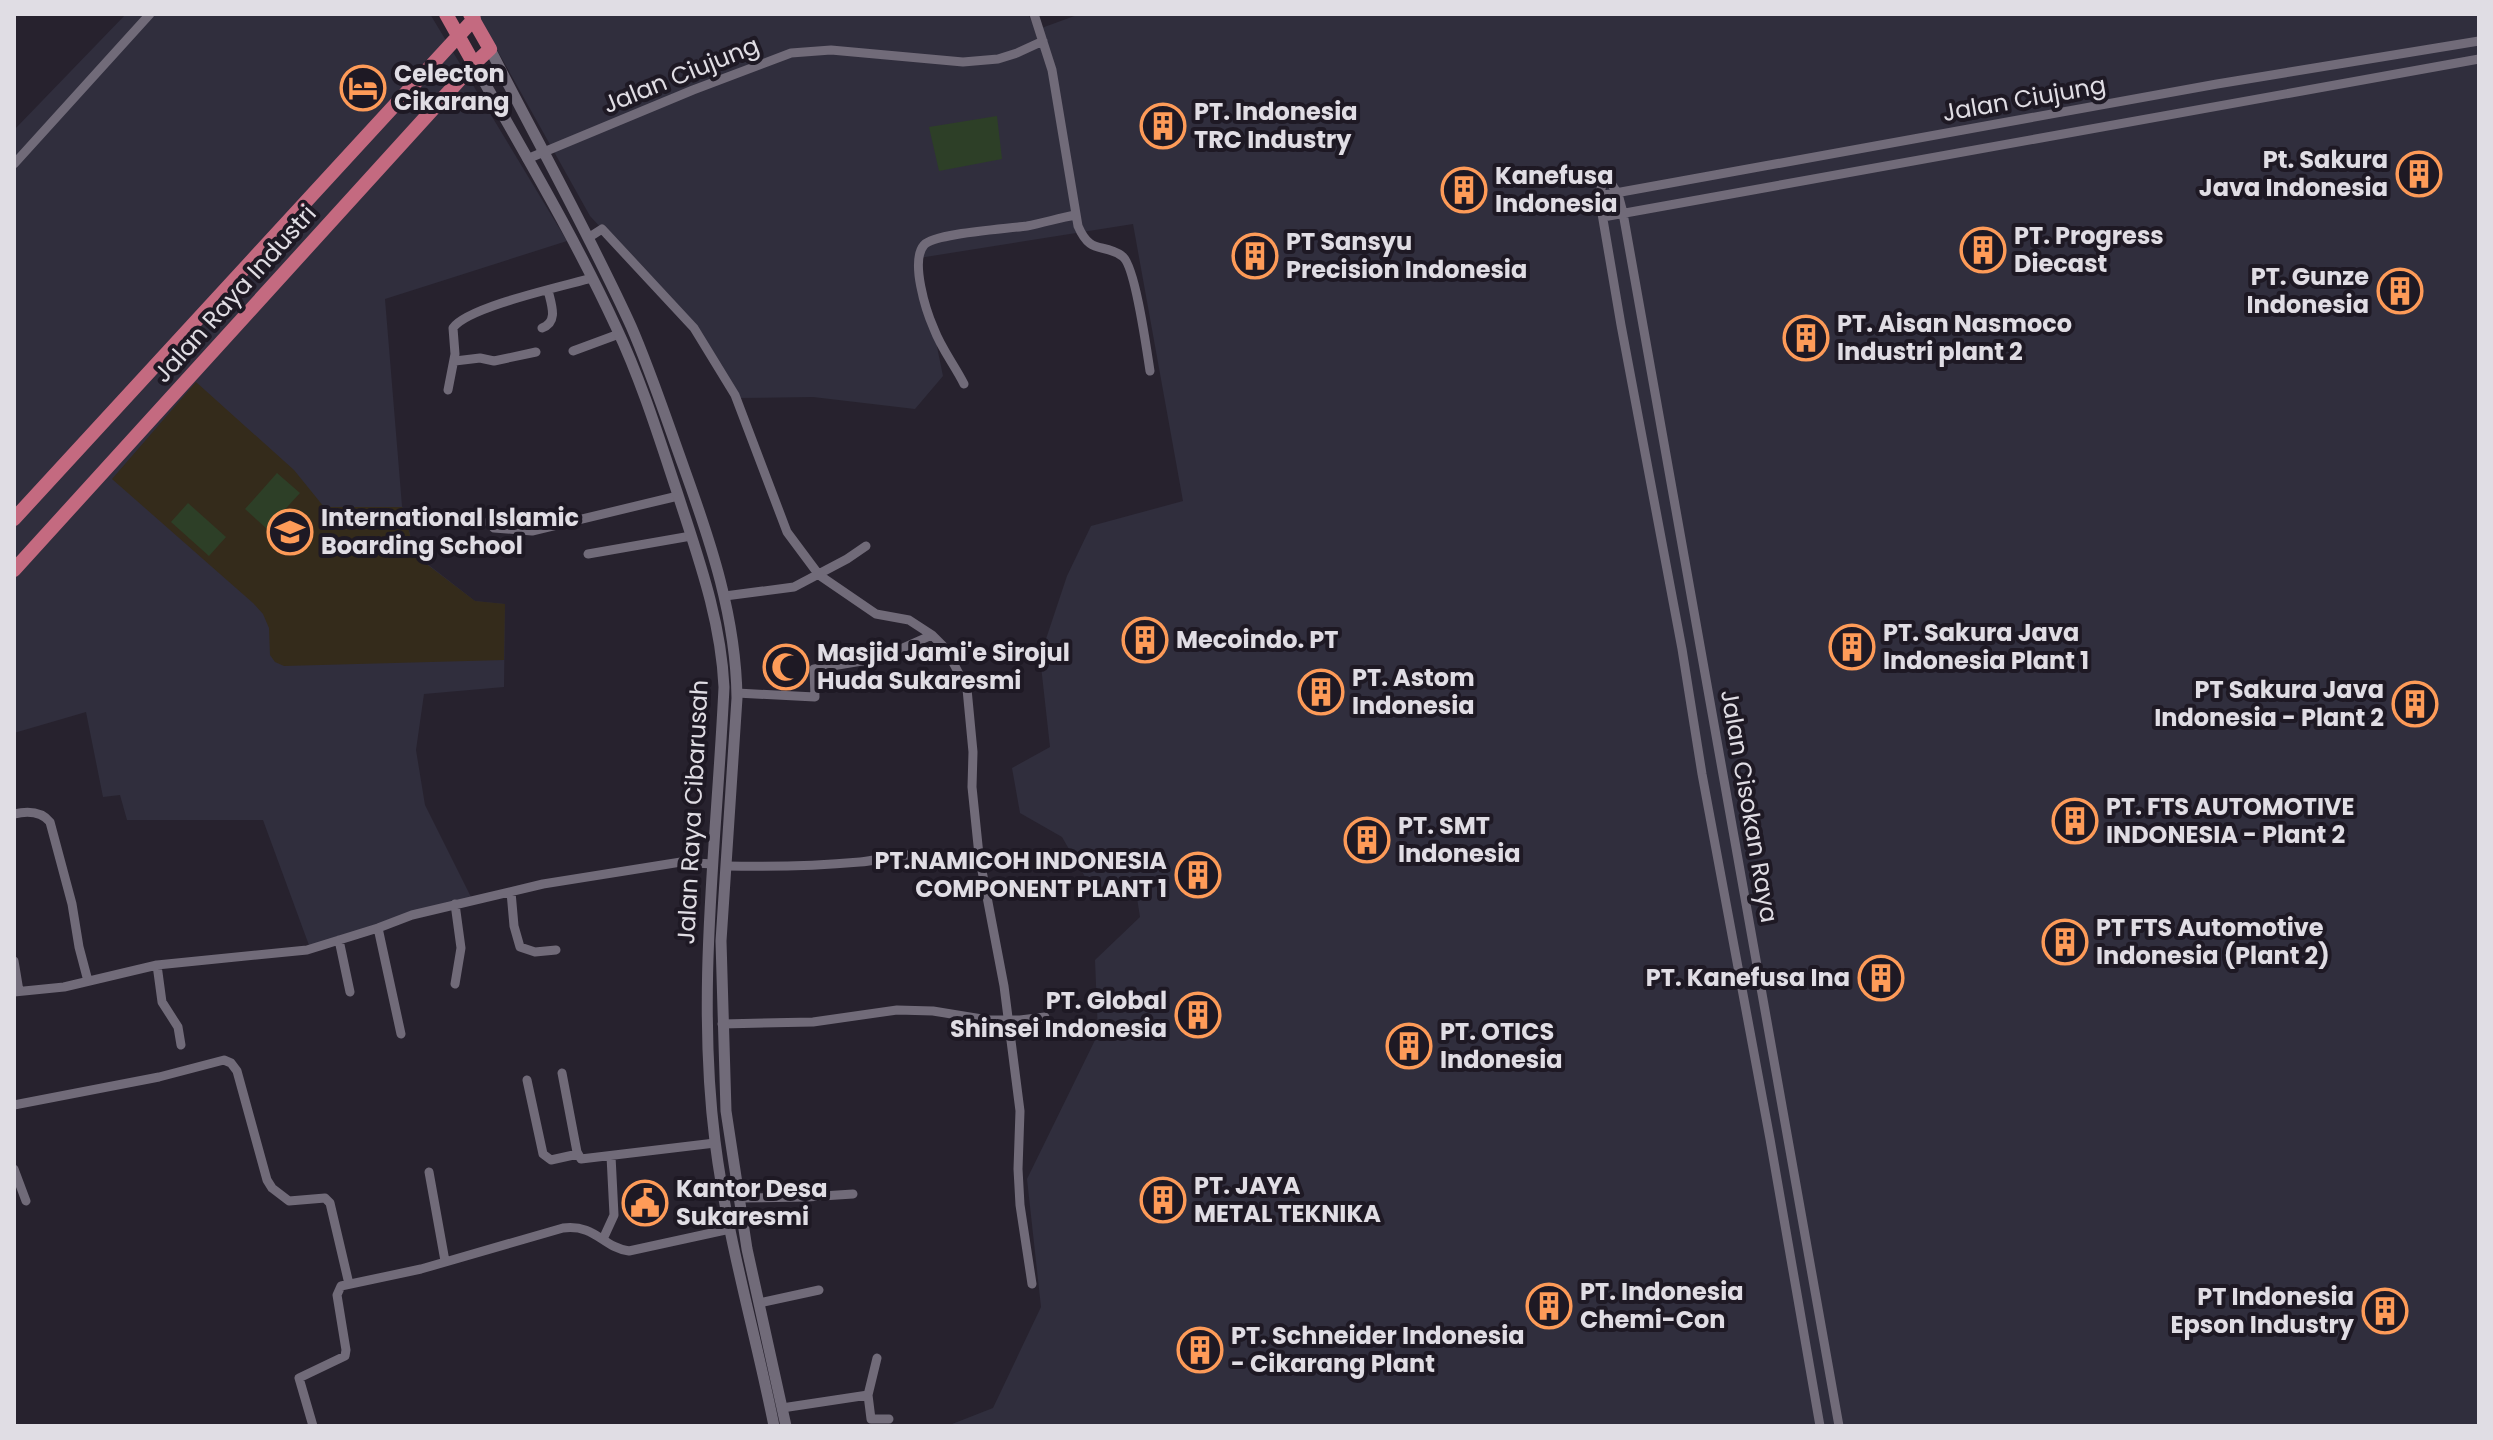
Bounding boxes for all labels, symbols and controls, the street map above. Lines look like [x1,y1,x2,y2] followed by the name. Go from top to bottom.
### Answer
[598,28,764,121] street label: Jalan Ciujung
[394,57,510,118] place label: Celecton Cikarang
[339,64,387,112] hotel icon: Celecton Cikarang
[1940,68,2108,129] street label: Jalan Ciujung
[1194,95,1358,156] place label: PT. Indonesia TRC Industry
[1139,102,1187,150] building icon: PT. Indonesia TRC Industry
[2199,143,2388,204] place label: Pt. Sakura Java Indonesia
[2395,150,2443,198] building icon: Pt. Sakura Java Indonesia
[1495,159,1618,220] place label: Kanefusa Indonesia
[1440,166,1488,214] building icon: Kanefusa Indonesia
[146,198,323,390] street label: Jalan Raya Industri
[2014,219,2164,280] place label: PT. Progress Diecast
[1286,225,1527,286] place label: PT Sansyu Precision Indonesia
[1959,226,2007,274] building icon: PT. Progress Diecast
[1231,232,1279,280] building icon: PT Sansyu Precision Indonesia
[2246,260,2369,321] place label: PT. Gunze Indonesia
[2376,267,2424,315] building icon: PT. Gunze Indonesia
[1837,307,2072,368] place label: PT. Aisan Nasmoco Industri plant 2
[1782,314,1830,362] building icon: PT. Aisan Nasmoco Industri plant 2
[321,501,579,562] place label: International Islamic Boarding School
[266,508,314,556] school or university icon: International Islamic Boarding School
[1121,616,1169,664] building icon: Mecoindo. PT
[1883,616,2089,677] place label: PT. Sakura Java Indonesia Plant 1
[1176,623,1338,656] place label: Mecoindo. PT
[1828,623,1876,671] building icon: PT. Sakura Java Indonesia Plant 1
[817,636,1070,697] place label: Masjid Jami'e Sirojul Huda Sukaresmi
[762,643,810,691] mosque icon: Masjid Jami'e Sirojul Huda Sukaresmi
[1352,661,1475,722] place label: PT. Astom Indonesia
[1297,668,1345,716] building icon: PT. Astom Indonesia
[2154,673,2384,734] place label: PT Sakura Java Indonesia - Plant 2
[669,679,716,945] street label: Jalan Raya Cibarusah
[2391,680,2439,728] building icon: PT Sakura Java Indonesia - Plant 2
[1713,687,1786,925] street label: Jalan Cisokan Raya
[2106,790,2355,851] place label: PT. FTS AUTOMOTIVE INDONESIA - Plant 2
[2051,797,2099,845] building icon: PT. FTS AUTOMOTIVE INDONESIA - Plant 2
[1398,809,1521,870] place label: PT. SMT Indonesia
[1343,816,1391,864] building icon: PT. SMT Indonesia
[874,844,1167,905] place label: PT.NAMICOH INDONESIA COMPONENT PLANT 1
[1174,851,1222,899] building icon: PT.NAMICOH INDONESIA COMPONENT PLANT 1
[2096,911,2330,972] place label: PT FTS Automotive Indonesia (Plant 2)
[2041,918,2089,966] building icon: PT FTS Automotive Indonesia (Plant 2)
[1857,954,1905,1002] building icon: PT. Kanefusa Ina
[1646,961,1850,994] place label: PT. Kanefusa Ina
[950,984,1167,1045] place label: PT. Global Shinsei Indonesia
[1174,991,1222,1039] building icon: PT. Global Shinsei Indonesia
[1440,1015,1563,1076] place label: PT. OTICS Indonesia
[1385,1022,1433,1070] building icon: PT. OTICS Indonesia
[1194,1169,1381,1230] place label: PT. JAYA METAL TEKNIKA
[676,1172,828,1233] place label: Kantor Desa Sukaresmi
[1139,1176,1187,1224] building icon: PT. JAYA METAL TEKNIKA
[621,1179,669,1227] public building icon: Kantor Desa Sukaresmi
[1580,1275,1744,1336] place label: PT. Indonesia Chemi-Con
[2170,1280,2355,1341] place label: PT Indonesia Epson Industry
[1525,1282,1573,1330] building icon: PT. Indonesia Chemi-Con
[2361,1287,2409,1335] building icon: PT Indonesia Epson Industry
[1231,1319,1525,1380] place label: PT. Schneider Indonesia - Cikarang Plant
[1176,1326,1224,1374] building icon: PT. Schneider Indonesia - Cikarang Plant

